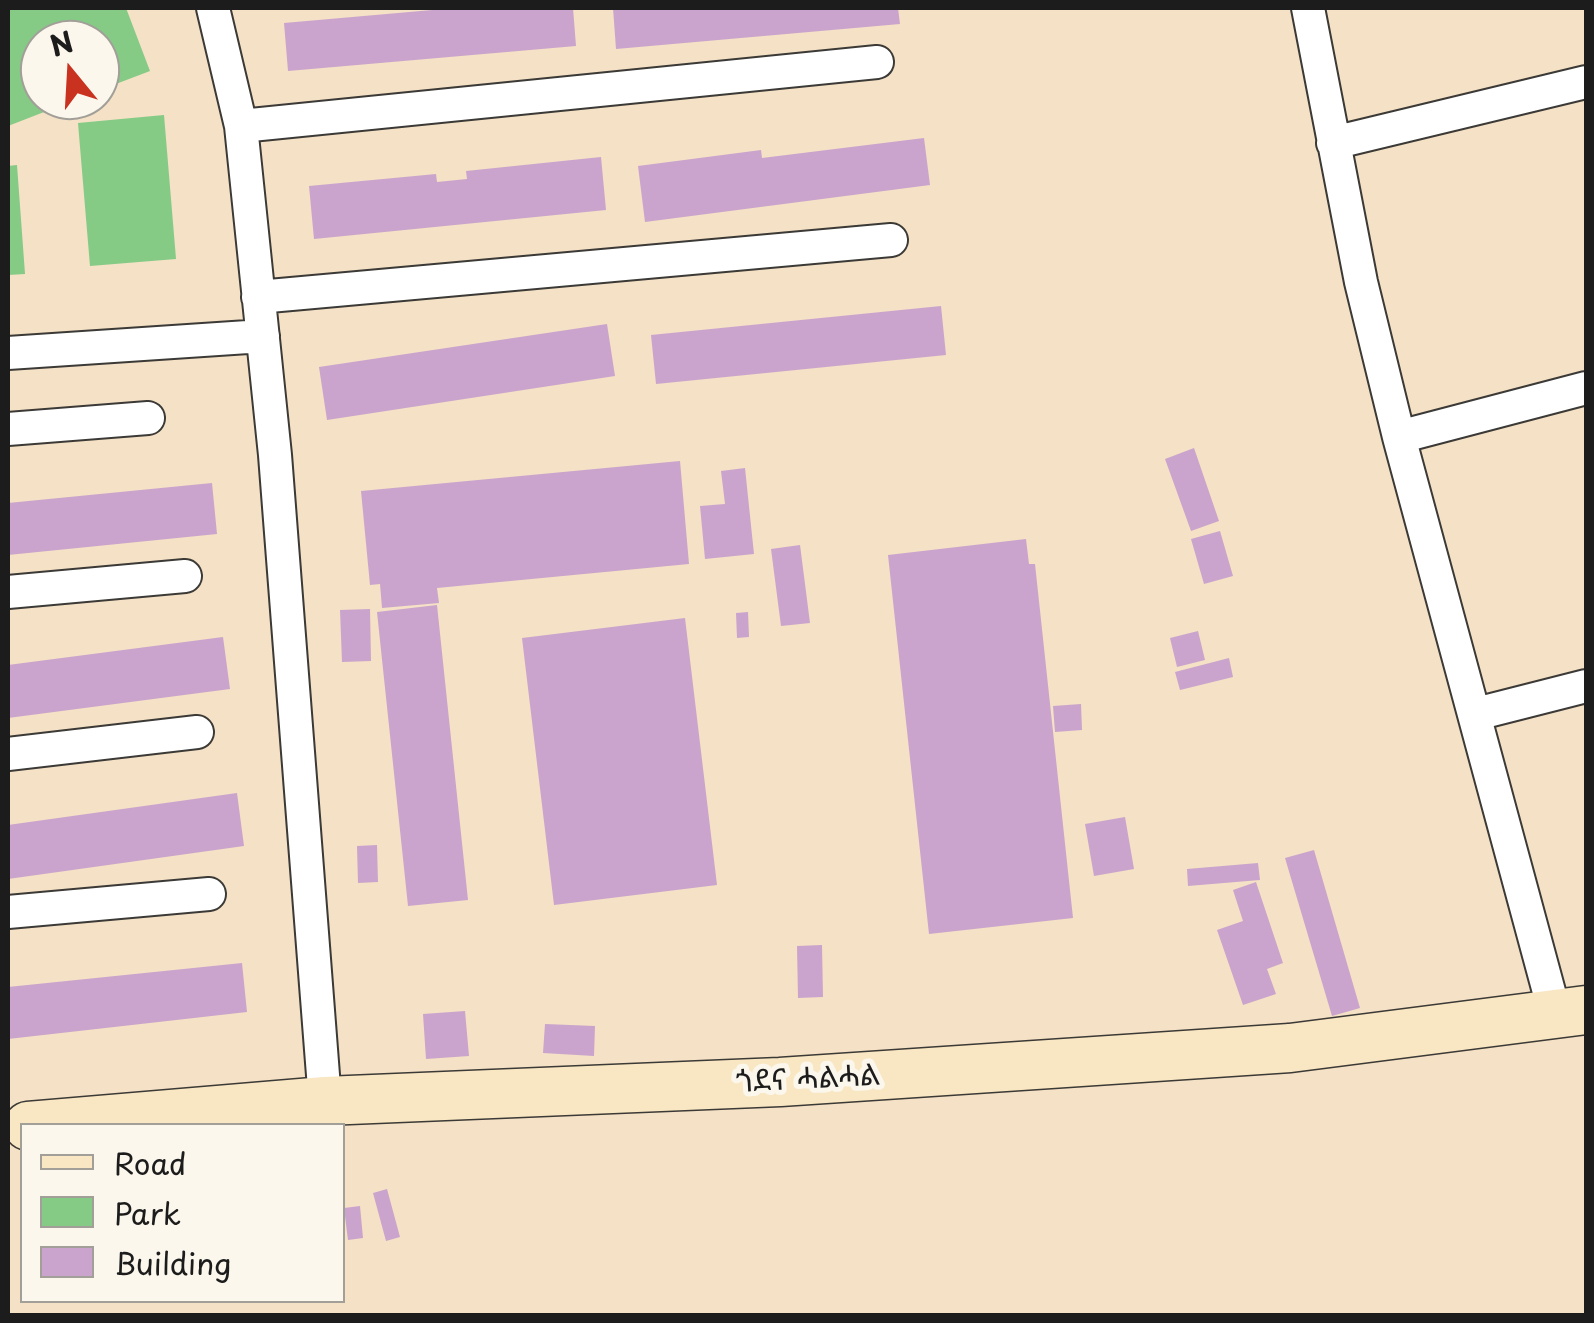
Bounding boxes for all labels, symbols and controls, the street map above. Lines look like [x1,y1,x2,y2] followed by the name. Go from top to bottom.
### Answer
[44,19,78,67] text: N
[20,20,120,120] north arrow
[735,1058,881,1102] street label: ጎደና ሓልሓል
[20,1123,345,1303] legend
[114,1140,187,1185] text: Road
[114,1190,181,1235] text: Park
[114,1240,231,1285] text: Building

